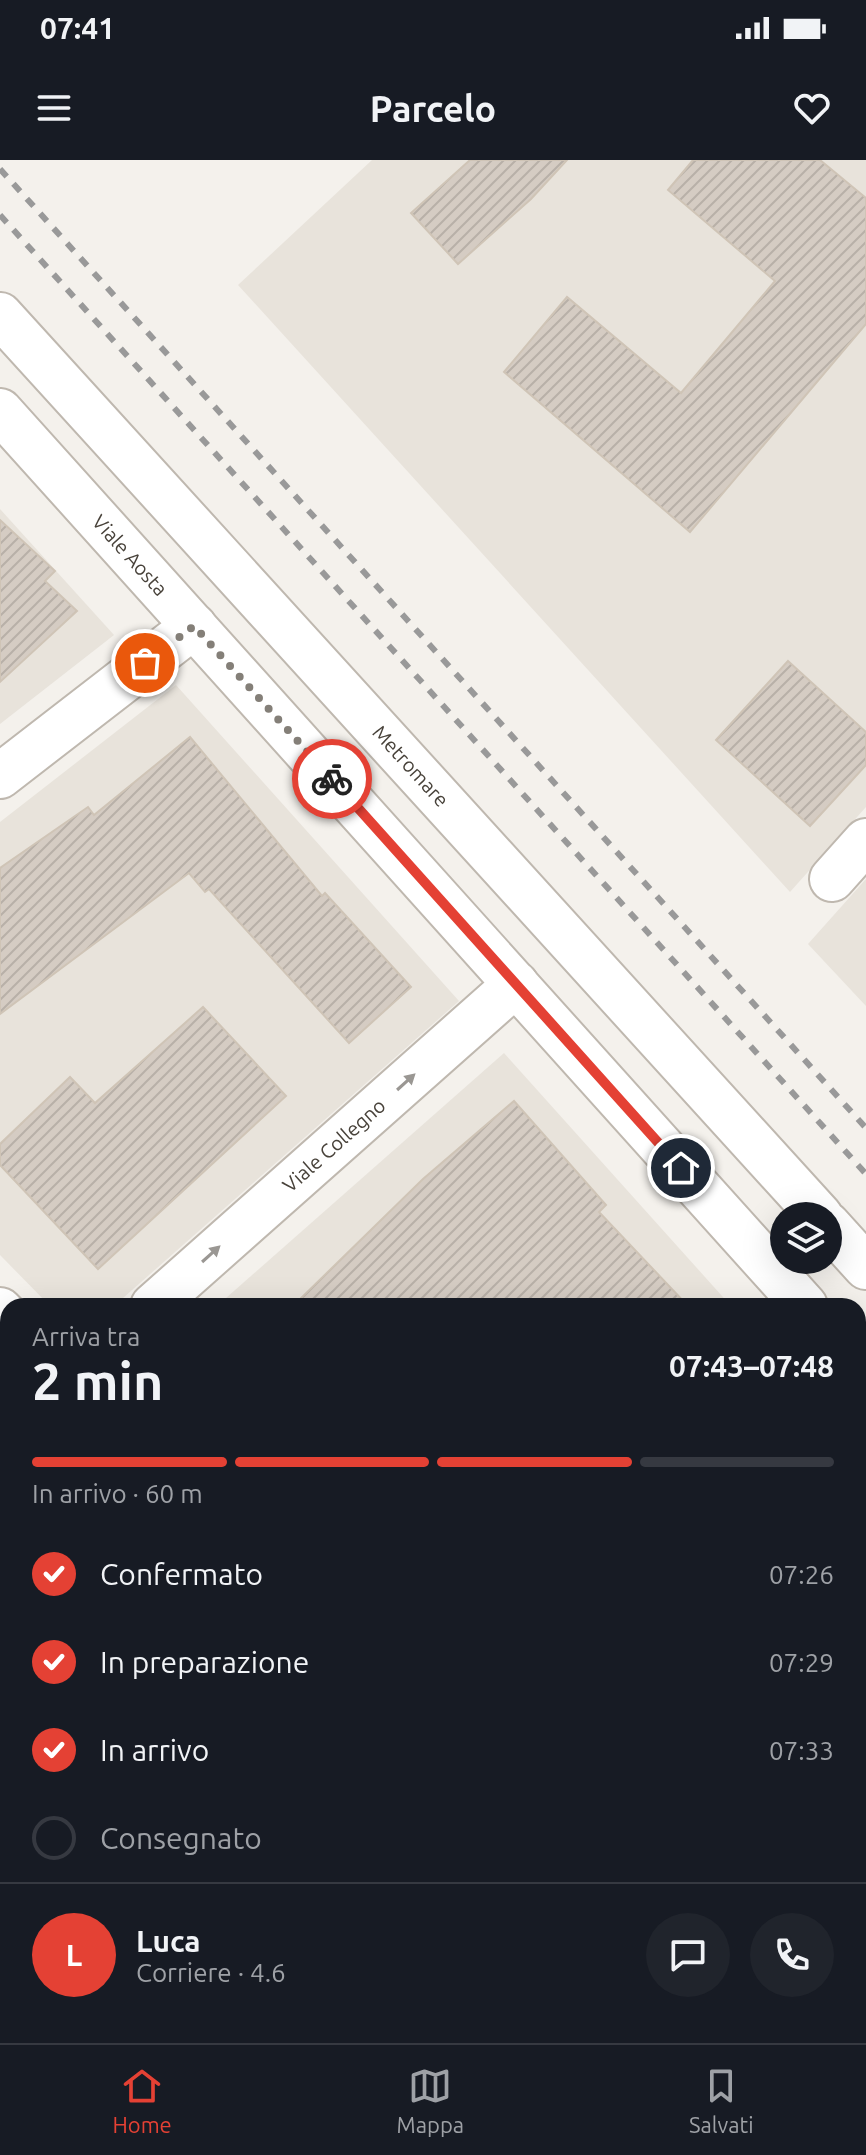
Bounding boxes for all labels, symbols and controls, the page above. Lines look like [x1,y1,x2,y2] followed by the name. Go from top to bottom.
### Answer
[40,11,115,45] text: 07:41
[32,86,76,130] icon: menu
[790,86,834,130] icon: heart
[370,88,496,129] text: Parcelo
[88,510,172,600] street label: Viale Aosta
[111,629,179,697] pin
[123,641,167,685] icon: bag
[368,720,454,811] street label: Metromare
[292,739,372,819] courier
[310,757,354,801] icon: bike
[395,1074,415,1091] one-way arrow
[278,1093,390,1197] street label: Viale Collegno
[647,1134,715,1202] pin
[659,1146,703,1190] icon: home
[770,1202,842,1274] map controls
[770,1202,842,1274] button: layers
[202,1246,221,1264] one-way arrow
[32,1322,140,1351] text: Arriva tra
[669,1349,834,1383] text: 07:43–07:48
[32,1352,163,1410] text: 2 min
[32,1479,203,1508] text: In arrivo · 60 m
[32,1552,76,1596] icon: check
[100,1557,263,1591] text: Confermato
[769,1560,834,1589] text: 07:26
[32,1640,76,1684] icon: check
[100,1645,309,1679] text: In preparazione
[769,1648,834,1677] text: 07:29
[32,1728,76,1772] icon: check
[100,1733,209,1767] text: In arrivo
[769,1736,834,1765] text: 07:33
[100,1821,262,1855] text: Consegnato
[646,1913,730,1997] button: chat
[750,1913,834,1997] button: phone
[136,1924,201,1958] text: Luca
[66,1938,82,1972] text: L
[136,1958,286,1987] text: Corriere · 4.6
[112,2064,172,2137] tab: Home
[397,2064,464,2137] tab: Mappa
[689,2064,754,2137] tab: Salvati

